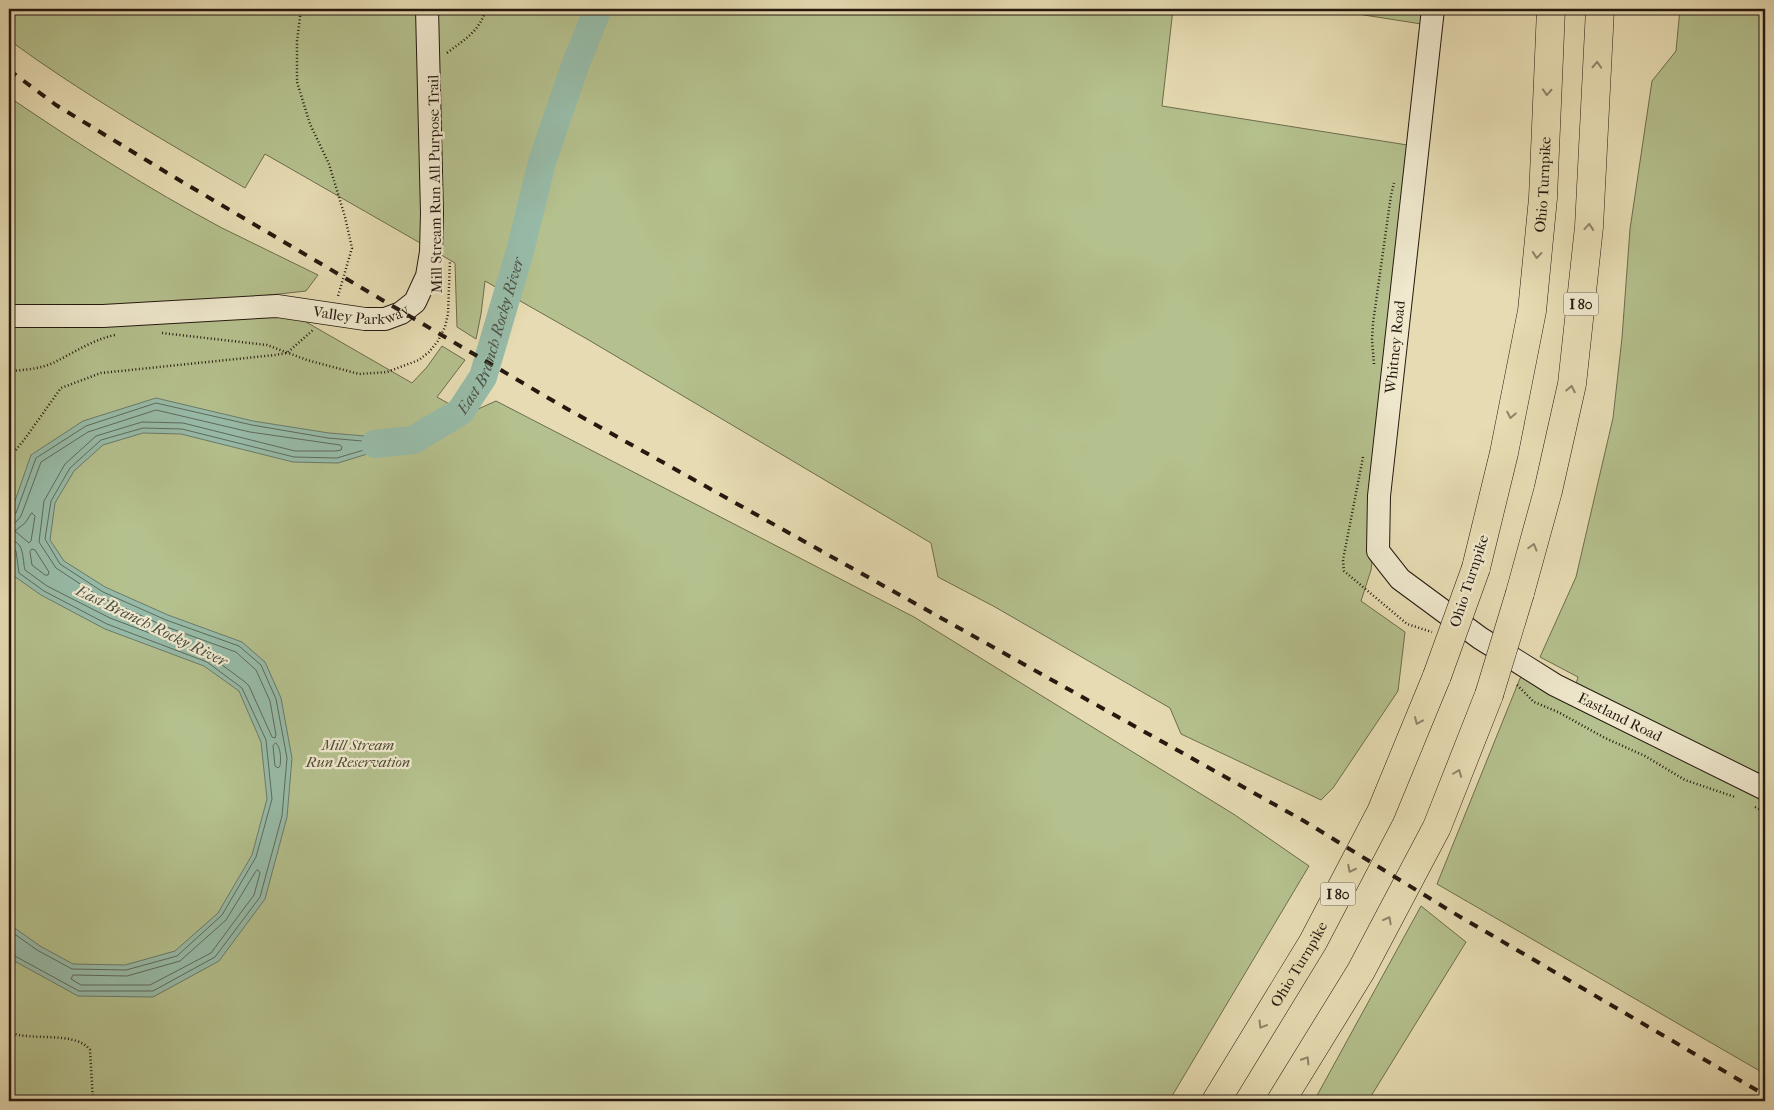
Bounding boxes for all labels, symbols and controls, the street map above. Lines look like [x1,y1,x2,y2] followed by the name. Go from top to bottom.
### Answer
[1592,61,1603,69] one-way arrow
[424,75,446,293] street label: Mill Stream Run All Purpose Trail
[1542,89,1553,97] one-way arrow
[1531,136,1555,234] street label: Ohio Turnpike
[1583,223,1594,231] one-way arrow
[1532,251,1543,259] one-way arrow
[452,253,528,418] water label: East Branch Rocky River
[1564,292,1598,316] road number: I 80
[1381,299,1409,395] street label: Whitney Road
[311,300,414,328] street label: Valley Parkway
[1565,384,1575,393] one-way arrow
[1507,410,1517,419] one-way arrow
[1446,532,1493,630] street label: Ohio Turnpike
[1527,542,1538,551] one-way arrow
[72,580,232,671] water label: East Branch Rocky River
[1575,689,1666,746] street label: Eastland Road
[1414,716,1425,725] one-way arrow
[305,736,410,771] park label: Mill Stream Run Reservation
[1452,769,1462,778] one-way arrow
[1347,864,1357,873] one-way arrow
[1320,882,1356,906] road number: I 80
[1382,916,1392,925] one-way arrow
[1267,918,1331,1010] street label: Ohio Turnpike
[1259,1020,1269,1029] one-way arrow
[1300,1056,1310,1065] one-way arrow

